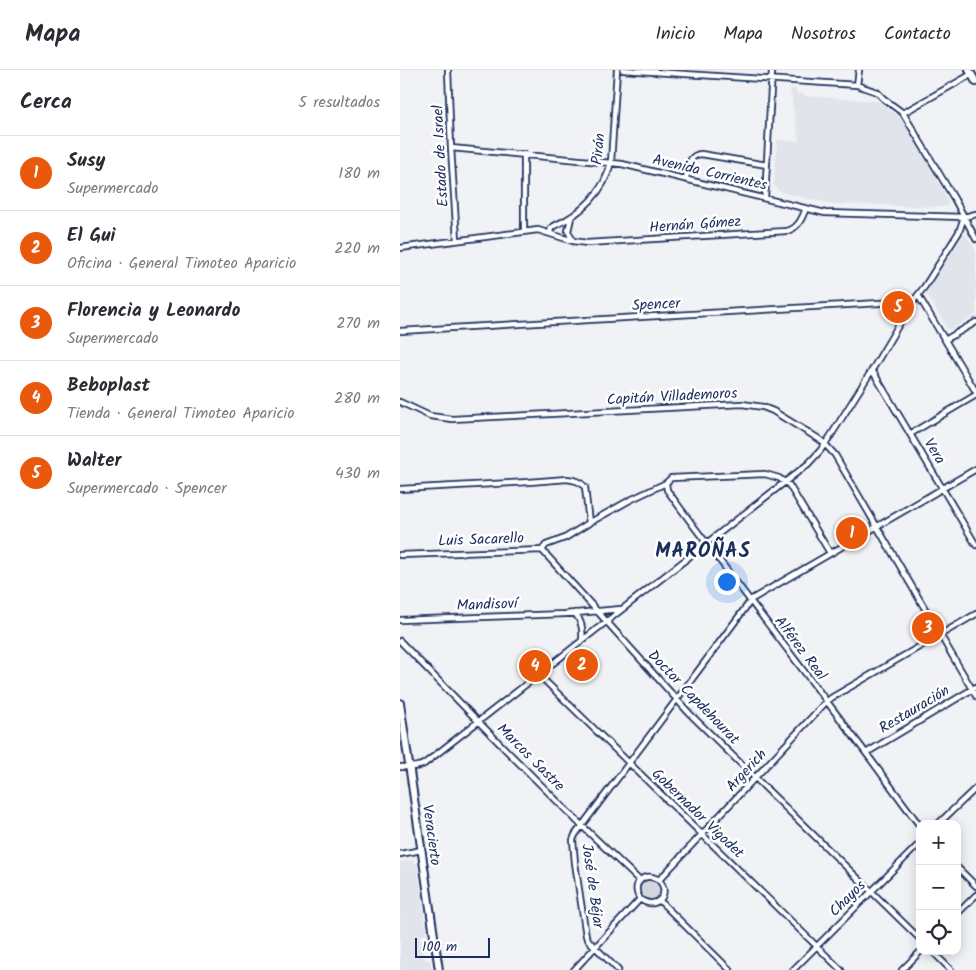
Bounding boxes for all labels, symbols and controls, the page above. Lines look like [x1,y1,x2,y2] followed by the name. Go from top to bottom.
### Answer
[25,15,81,54] text: Mapa
[655,20,695,49] text: Inicio
[723,20,763,49] text: Mapa
[791,20,856,49] text: Nosotros
[884,20,951,49] text: Contacto
[20,86,72,119] text: Cerca
[298,90,380,115] text: 5 resultados
[426,104,456,208] street label: Estado de Israel
[585,132,613,166] street label: Pirán
[67,146,105,176] text: Susy
[650,148,770,198] street label: Avenida Corrientes
[34,161,38,186] text: 1
[338,161,380,186] text: 180 m
[67,176,158,201] text: Supermercado
[648,210,742,240] street label: Hernán Gómez
[67,221,115,251] text: El Gui
[31,236,41,261] text: 2
[334,236,380,261] text: 220 m
[67,251,296,276] text: Oficina · General Timoteo Aparicio
[882,288,914,326] pin: 5
[631,292,682,318] street label: Spencer
[67,296,240,326] text: Florencia y Leonardo
[32,311,40,336] text: 3
[336,311,380,336] text: 270 m
[67,326,158,351] text: Supermercado
[67,371,150,401] text: Beboplast
[606,382,739,412] street label: Capitán Villademoros
[32,386,40,411] text: 4
[334,386,380,411] text: 280 m
[67,401,295,426] text: Tienda · General Timoteo Aparicio
[917,434,951,469] street label: Vera
[67,446,121,476] text: Walter
[32,461,40,486] text: 5
[335,461,380,486] text: 430 m
[67,476,227,501] text: Supermercado · Spencer
[836,514,868,552] pin: 1
[438,526,525,553] street label: Luis Sacarello
[655,536,751,568] district label: MAROÑAS
[714,569,740,595] your location
[456,592,520,618] street label: Mandisoví
[912,609,944,647] pin: 3
[768,611,833,686] street label: Alférez Real
[642,645,745,751] street label: Doctor Capdehourat
[566,646,598,684] pin: 2
[519,647,551,685] pin: 4
[874,679,955,740] street label: Restauración
[490,718,570,798] street label: Marcos Sastre
[720,744,773,798] street label: Argerich
[645,763,749,865] street label: Gobernador Vigodet
[415,803,447,867] street label: Veracierto
[916,820,961,955] map controls
[916,820,961,865] button: +
[574,842,610,931] street label: José de Béjar
[916,865,961,910] button: −
[824,874,872,923] street label: Chayos
[916,910,961,955] button: locate
[415,935,490,958] scale bar
[422,936,457,958] text: 100 m

